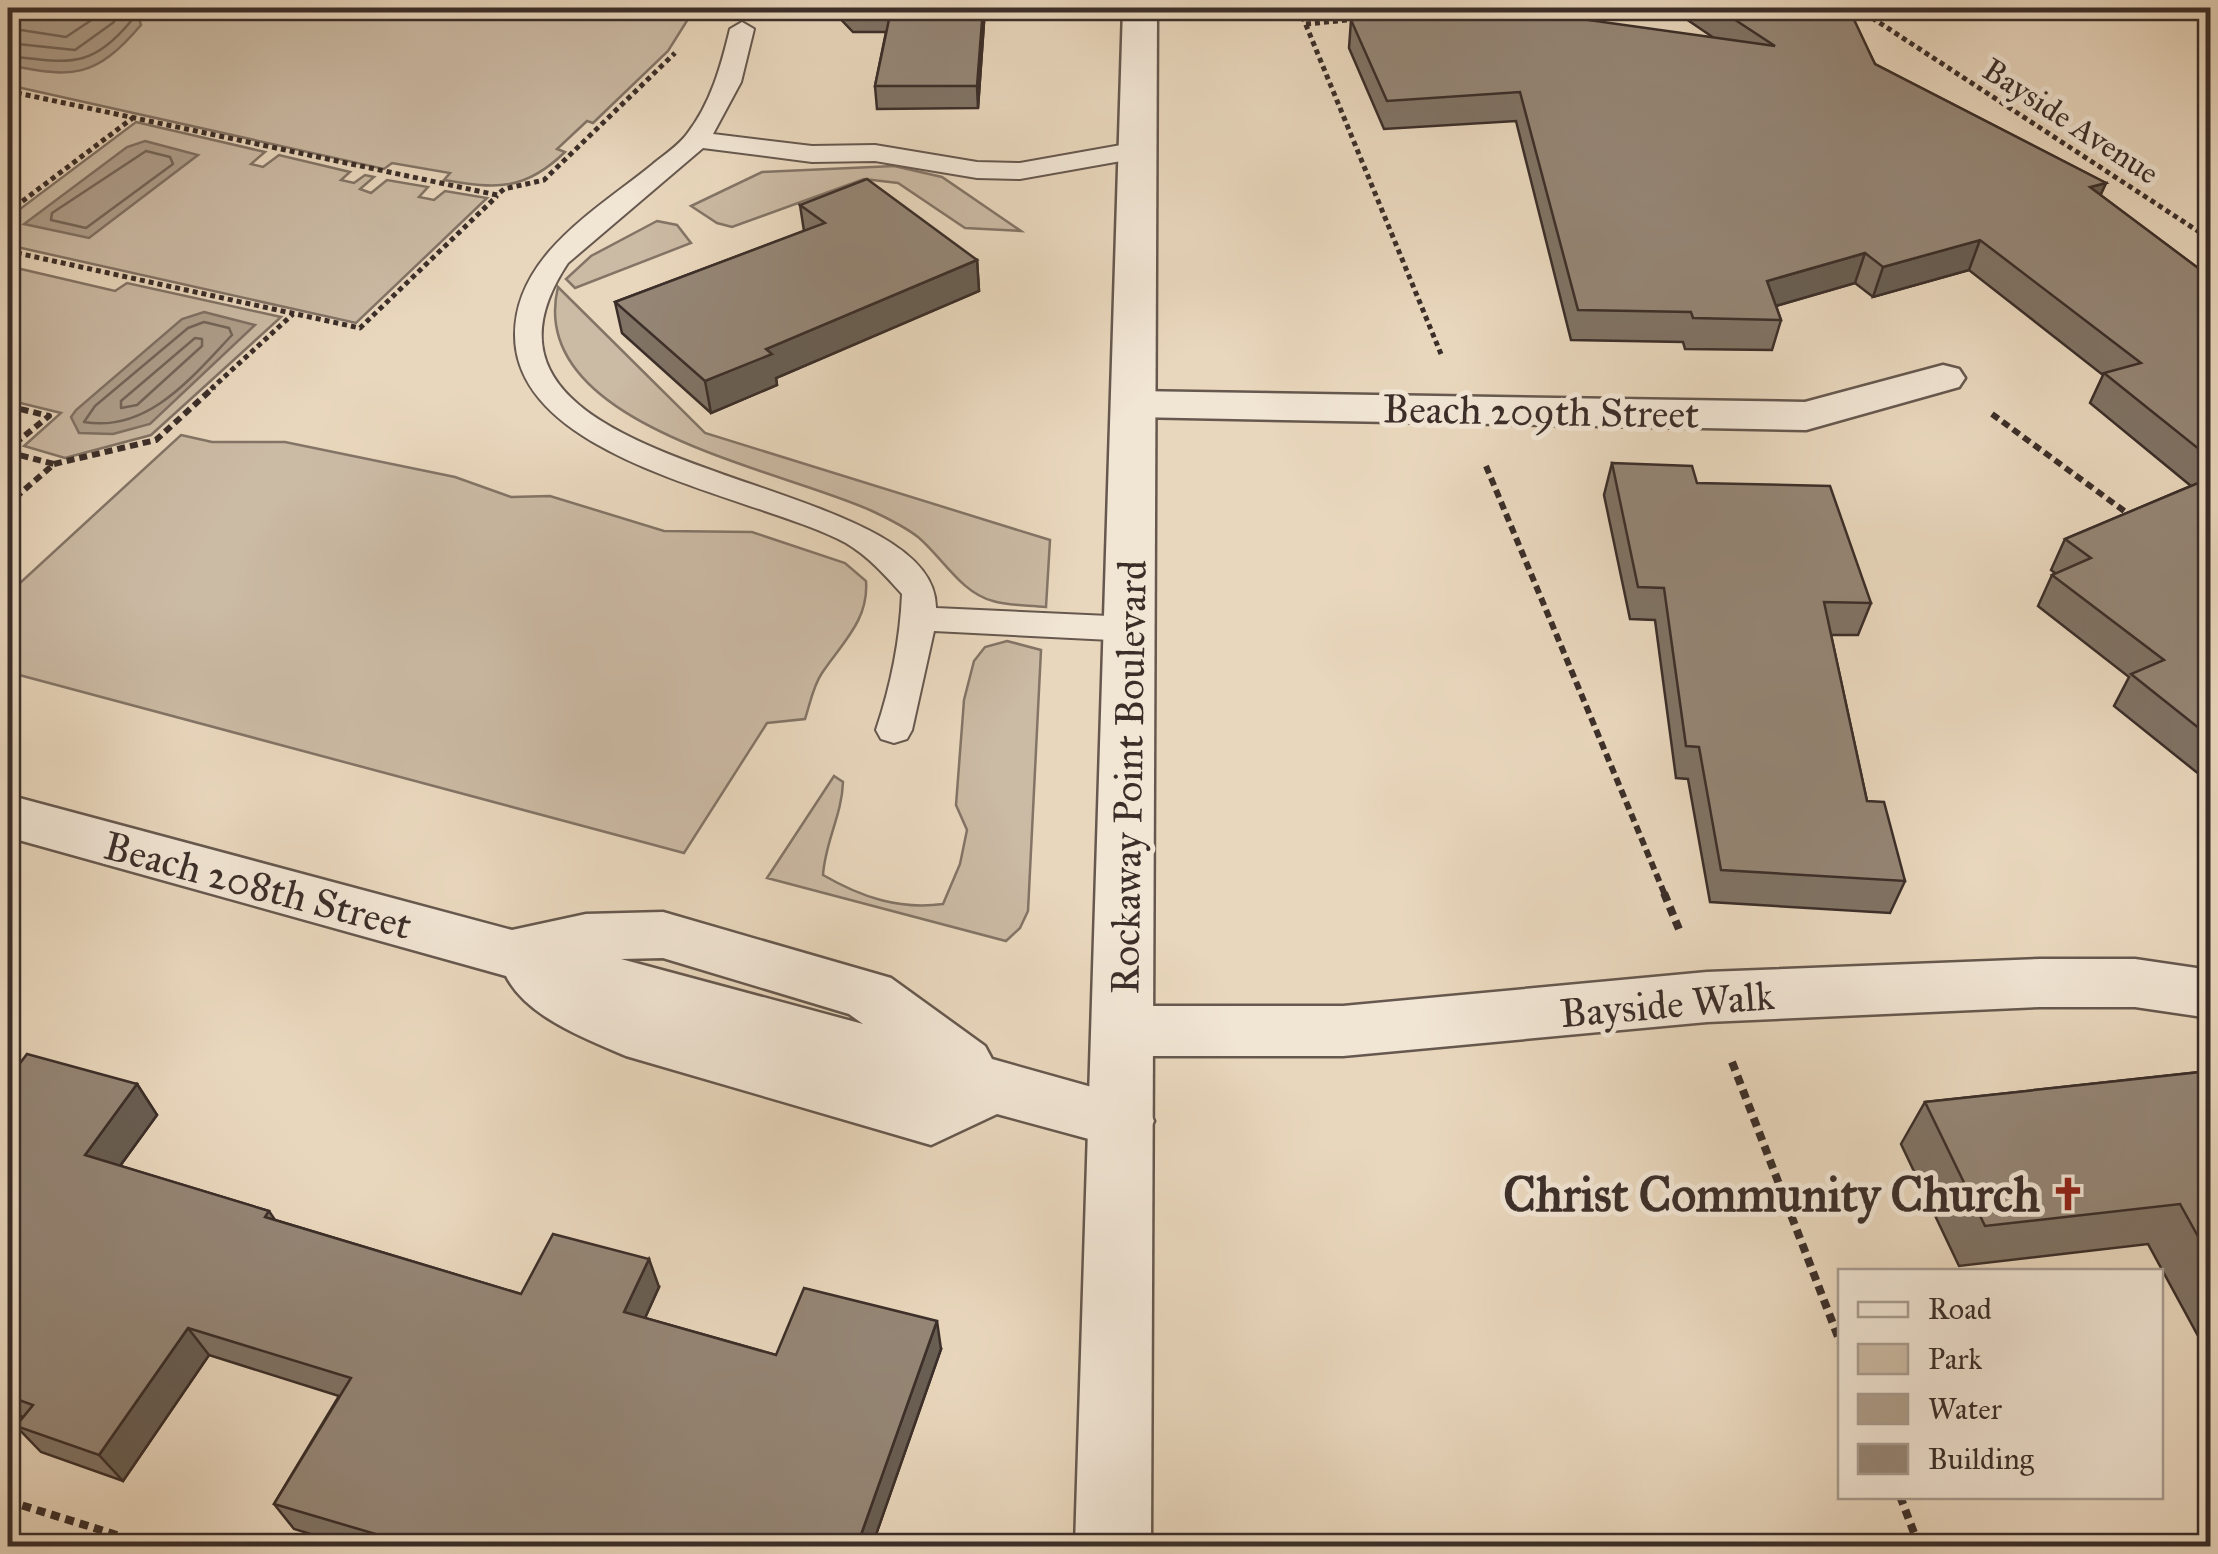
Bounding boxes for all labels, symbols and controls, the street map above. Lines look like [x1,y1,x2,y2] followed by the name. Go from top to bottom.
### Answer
[1975,50,2166,193] street label: Bayside Avenue
[1382,384,1700,439] street label: Beach 209th Street
[1100,560,1157,994] street label: Rockaway Point Boulevard
[99,821,417,950] street label: Beach 208th Street
[1558,971,1777,1038] street label: Bayside Walk
[1503,1165,2040,1224] place label: Christ Community Church
[2049,1175,2087,1213] church icon: Christ Community Church
[1838,1269,2163,1499] legend
[1928,1291,1992,1327] text: Road
[1928,1341,1982,1377] text: Park
[1928,1391,2003,1427] text: Water
[1928,1441,2035,1477] text: Building

